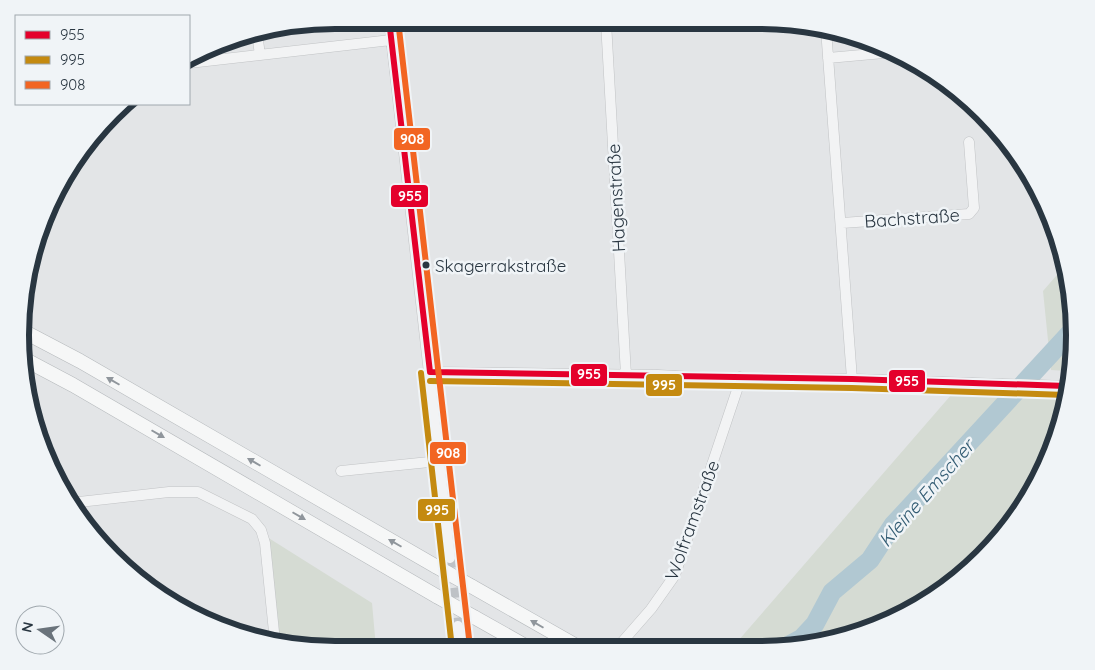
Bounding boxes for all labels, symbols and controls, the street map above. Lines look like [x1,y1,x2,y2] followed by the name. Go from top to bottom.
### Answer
[15,15,190,105] legend
[60,25,85,44] text: 955
[60,50,85,69] text: 995
[60,75,85,94] text: 908
[393,127,431,151] line badge: 908
[400,130,424,148] text: 908
[602,143,630,253] street label: Hagenstraße
[390,184,429,208] line badge: 955
[398,187,422,205] text: 955
[864,203,960,233] street label: Bachstraße
[435,255,566,276] place label: Skagerrakstraße
[421,260,431,270] marker: Skagerrakstraße
[570,363,608,387] line badge: 955
[577,365,601,383] text: 955
[888,369,926,393] line badge: 955
[895,372,919,390] text: 955
[645,373,683,397] line badge: 995
[107,376,120,385] one-way arrow
[652,376,676,394] text: 995
[151,430,165,439] one-way arrow
[873,432,981,552] water label: Kleine Emscher
[429,441,467,465] line badge: 908
[436,444,460,462] text: 908
[248,457,261,466] one-way arrow
[660,457,724,583] street label: Wolframstraße
[417,498,456,522] line badge: 995
[425,501,449,519] text: 995
[292,511,305,520] one-way arrow
[388,538,402,547] one-way arrow
[15,605,65,655] north arrow
[17,620,37,634] text: N
[531,620,544,629] one-way arrow

